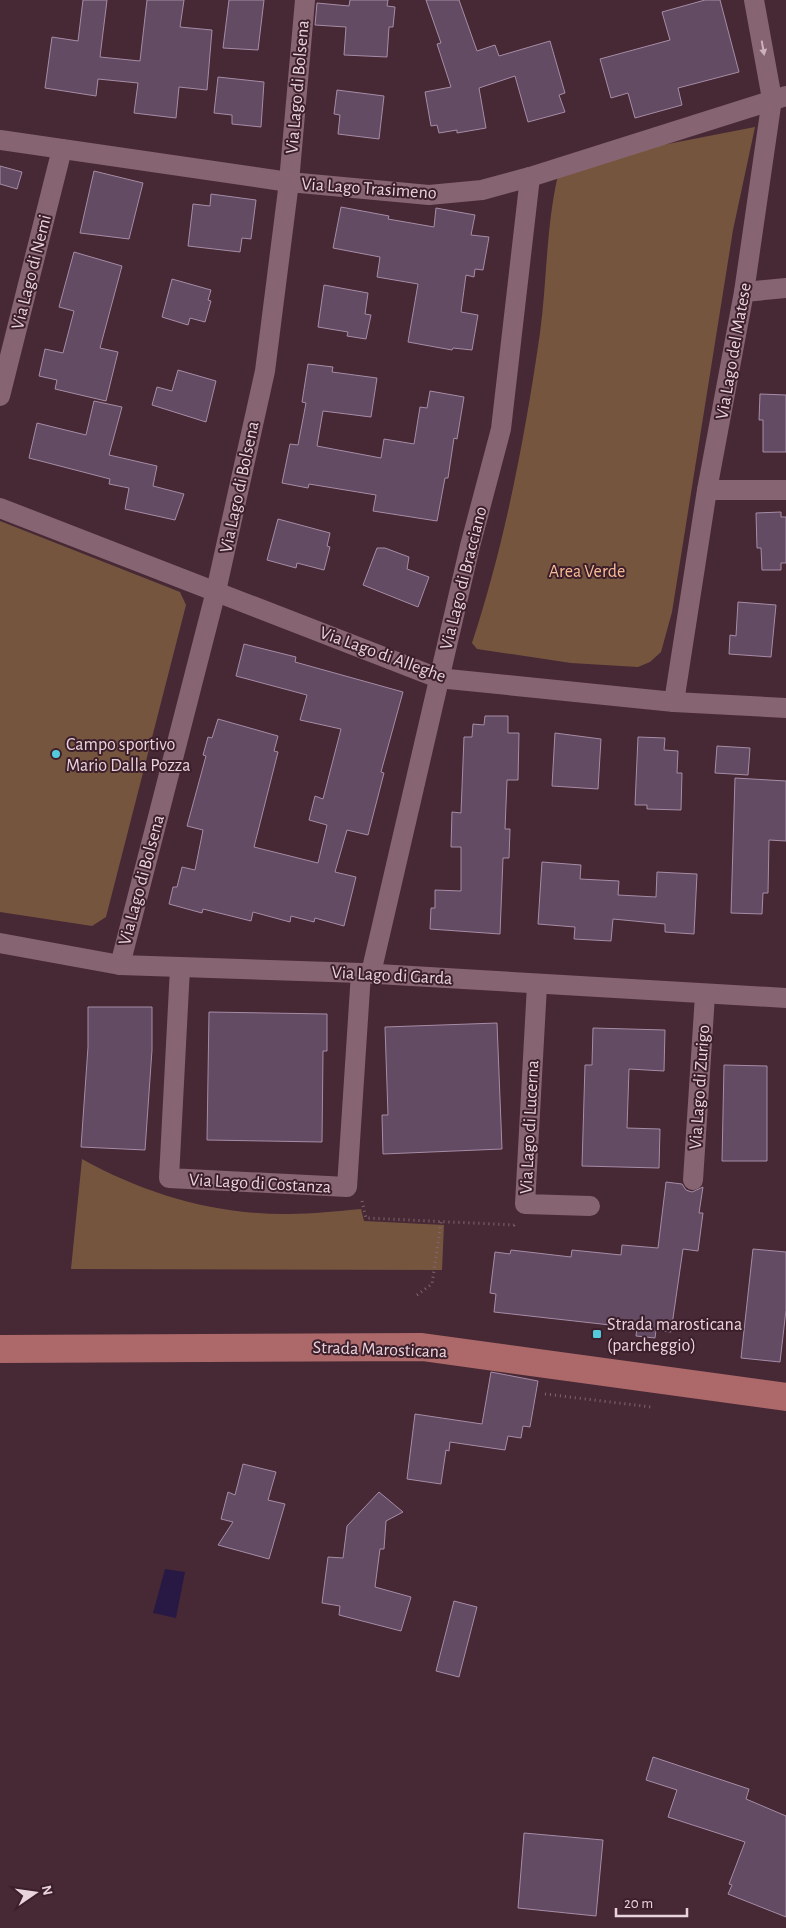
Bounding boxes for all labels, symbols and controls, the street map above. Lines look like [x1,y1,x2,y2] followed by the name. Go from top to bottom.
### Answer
[283,19,313,155] street label: Via Lago di Bolsena
[759,40,767,56] one-way arrow
[301,175,437,203] street label: Via Lago Trasimeno
[9,213,55,332] street label: Via Lago di Nemi
[713,282,755,421] street label: Via Lago del Matese
[217,420,263,555] street label: Via Lago di Bolsena
[437,505,490,652] street label: Via Lago di Bracciano
[549,563,625,581] park label: Area Verde
[317,624,448,686] street label: Via Lago di Alleghe
[66,736,191,775] place label: Campo sportivo Mario Dalla Pozza
[50,748,62,760] marker: Campo sportivo Mario Dalla Pozza
[116,813,168,947] street label: Via Lago di Bolsena
[331,964,453,988] street label: Via Lago di Garda
[687,1024,713,1150] street label: Via Lago di Zurigo
[518,1060,542,1194] street label: Via Lago di Lucerna
[188,1171,331,1197] street label: Via Lago di Costanza
[607,1316,742,1355] place label: Strada marosticana (parcheggio)
[591,1328,603,1340] marker: Strada marosticana (parcheggio)
[312,1339,448,1361] street label: Strada Marosticana
[10,1868,60,1918] north arrow
[39,1884,55,1897] text: N
[616,1886,687,1918] scale bar
[624,1896,653,1911] text: 20 m

